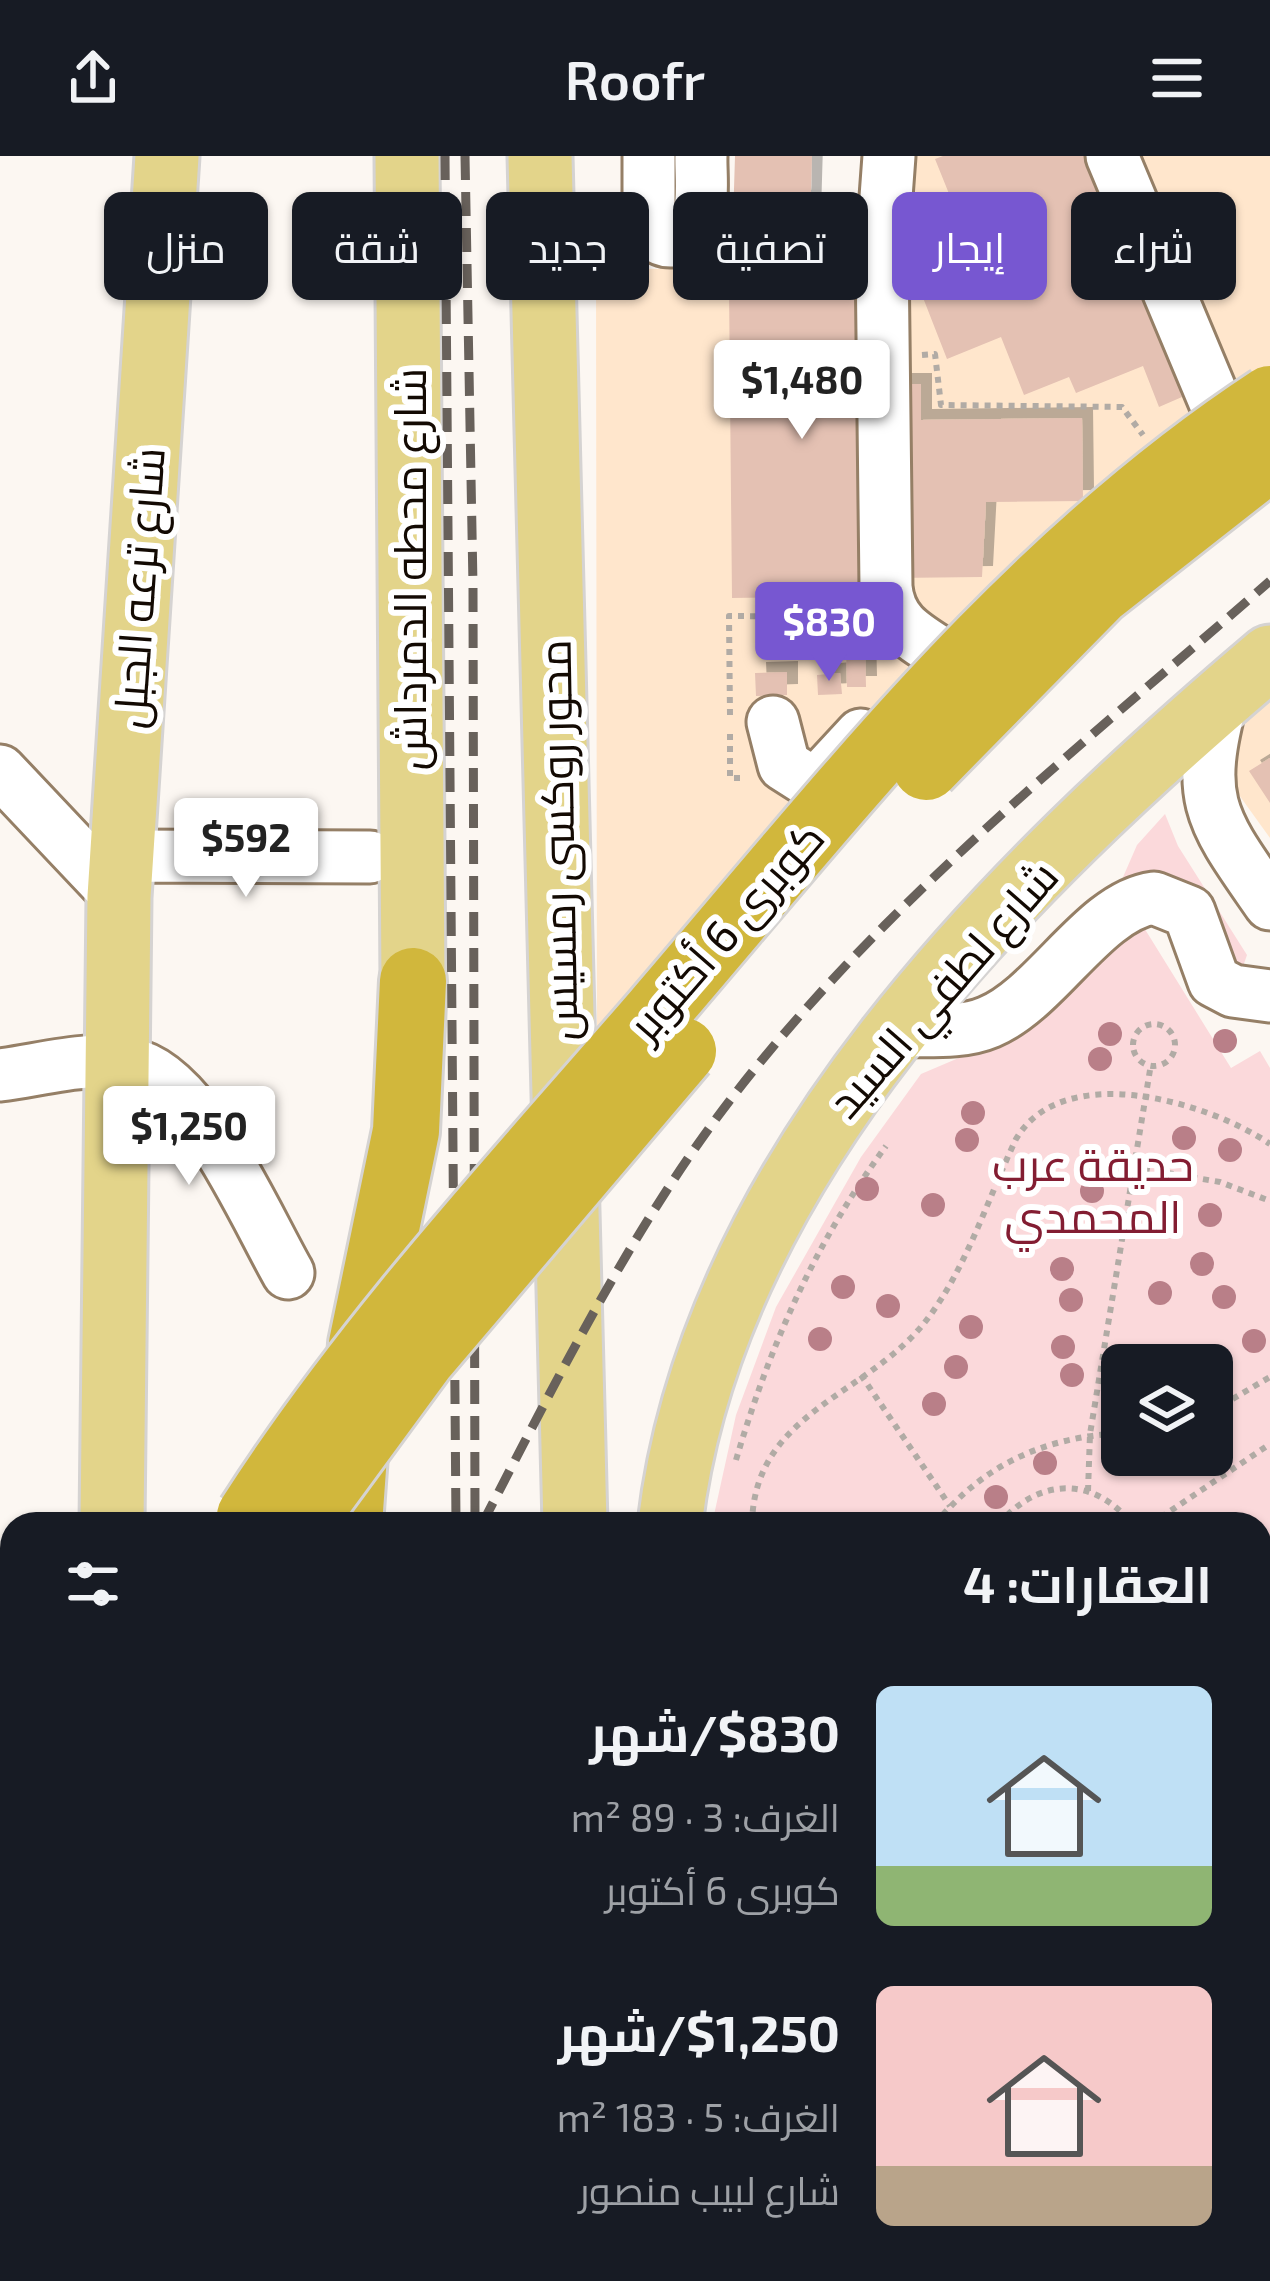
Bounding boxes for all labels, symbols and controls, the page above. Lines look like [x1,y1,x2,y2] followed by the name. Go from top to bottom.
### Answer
[60,45,126,111] icon: share
[1144,45,1210,111] icon: menu
[565,46,705,111] text: Roofr
[104,192,268,300] chip: منزل
[292,192,462,300] chip: شقة
[486,192,649,300] chip: جديد
[673,192,868,300] chip: تصفية
[892,192,1047,300] chip: إيجار
[1071,192,1236,300] chip: شراء
[704,340,900,442] pin: $1,480
[741,355,863,402] text: $1,480
[381,368,441,770] street label: شارع محطه الدمرداش
[100,445,180,731] street label: شارع ترعه الجبل
[758,582,900,684] pin: $830
[782,597,876,644] text: $830
[526,639,589,1041] street label: محور روكسى رمسيس
[175,798,317,900] pin: $592
[613,810,835,1053] street label: كوبرى 6 أكتوبر
[201,813,291,860] text: $592
[815,848,1076,1134] street label: شارع لطفي السيد
[91,1086,287,1188] pin: $1,250
[130,1101,248,1148] text: $1,250
[992,1136,1194,1252] park label: حديقة عرب المحمدي
[1101,1344,1233,1476] map controls
[1101,1344,1233,1476] button: layers
[60,1551,126,1617] icon: filters
[963,1552,1212,1613] text: العقارات: 4
[590,1701,840,1762] text: $830/شهر
[972,1734,1116,1878] icon: home
[571,1793,840,1840] text: الغرف: 3 · 89 m²
[605,1866,840,1913] text: كوبرى 6 أكتوبر
[558,2001,840,2062] text: $1,250/شهر
[972,2034,1116,2178] icon: home
[557,2093,840,2140] text: الغرف: 5 · 183 m²
[579,2166,840,2213] text: شارع لبيب منصور

